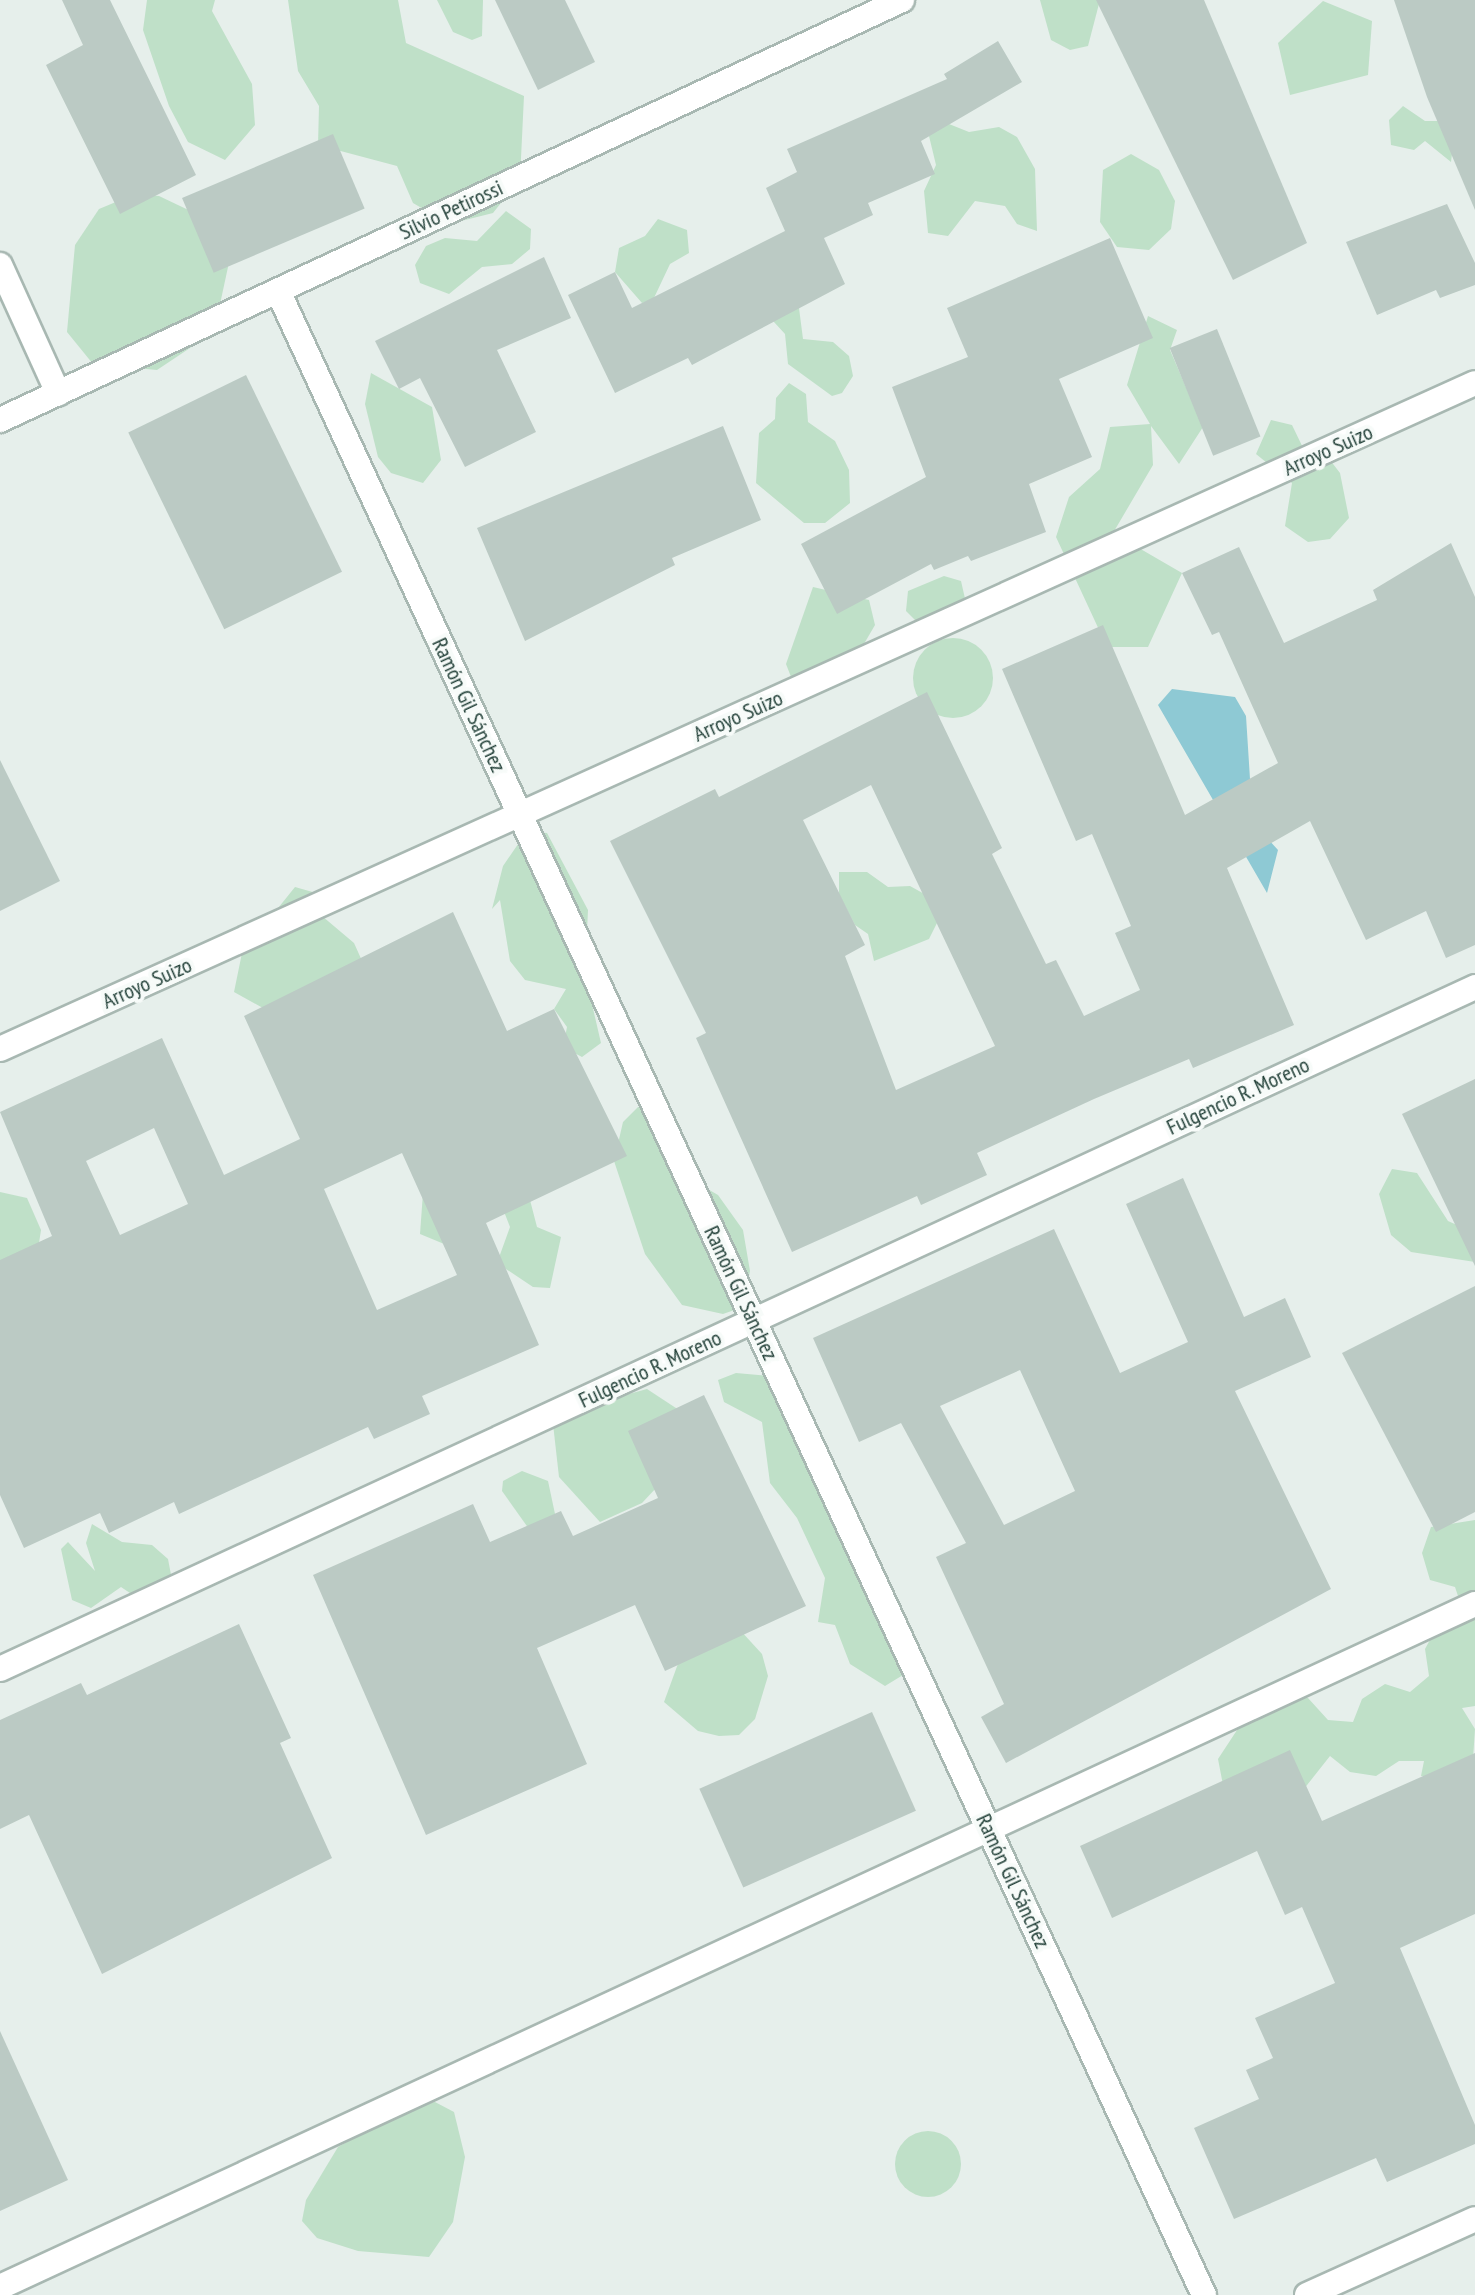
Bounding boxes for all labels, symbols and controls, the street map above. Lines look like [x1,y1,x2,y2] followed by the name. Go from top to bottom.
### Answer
[395,175,507,245] street label: Silvio Petirossi
[1279,419,1377,481] street label: Arroyo Suizo
[426,634,512,776] street label: Ramón Gil Sánchez
[689,685,787,747] street label: Arroyo Suizo
[98,952,196,1014] street label: Arroyo Suizo
[1162,1051,1314,1141] street label: Fulgencio R. Moreno
[698,1222,784,1364] street label: Ramón Gil Sánchez
[574,1324,726,1414] street label: Fulgencio R. Moreno
[970,1810,1056,1952] street label: Ramón Gil Sánchez

